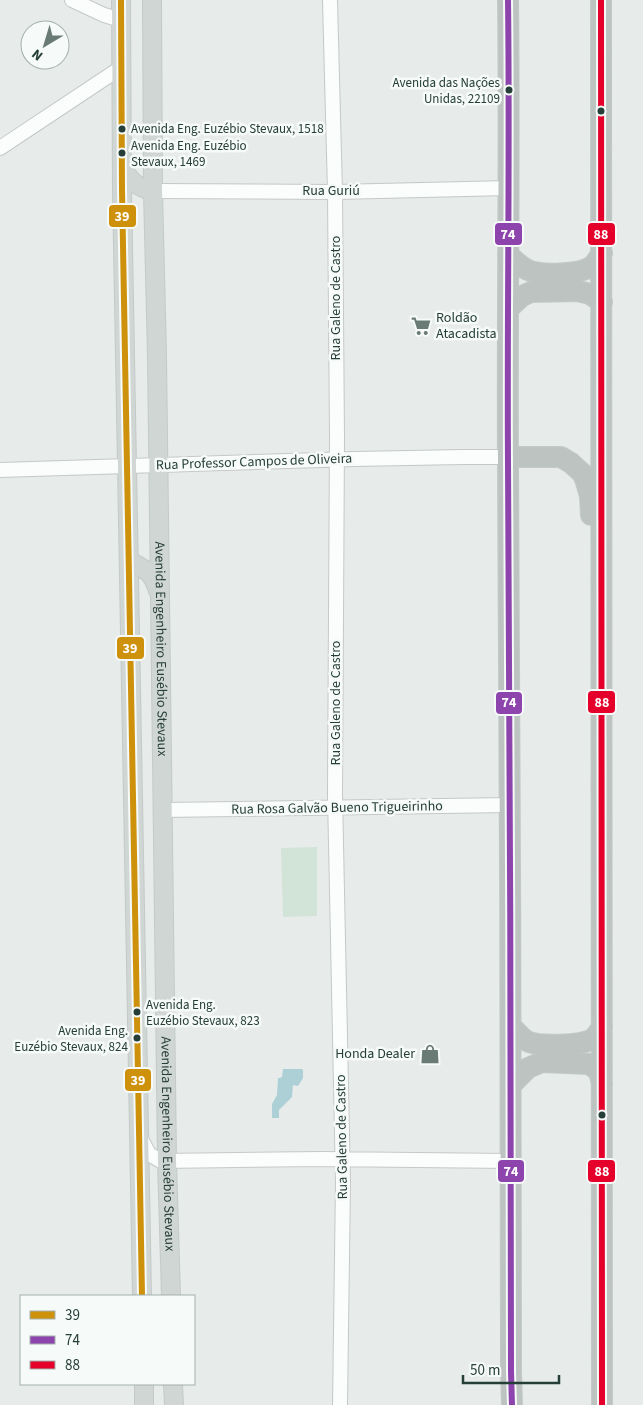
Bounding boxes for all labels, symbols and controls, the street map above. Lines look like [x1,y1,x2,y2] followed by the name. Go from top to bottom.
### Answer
[20,20,70,70] north arrow
[28,44,47,65] text: N
[393,74,501,108] place label: Avenida das Nações Unidas, 22109
[504,85,514,95] marker: Avenida das Nações Unidas, 22109
[596,106,606,116] unlabelled marker
[131,120,324,138] place label: Avenida Eng. Euzébio Stevaux, 1518
[117,124,127,134] marker: Avenida Eng. Euzébio Stevaux, 1518
[131,137,247,171] place label: Avenida Eng. Euzébio Stevaux, 1469
[117,148,127,158] marker: Avenida Eng. Euzébio Stevaux, 1469
[302,181,360,201] street label: Rua Guriú
[108,204,137,228] line badge: 39
[115,207,129,227] text: 39
[494,222,523,246] line badge: 74
[587,222,616,246] line badge: 88
[501,225,516,245] text: 74
[594,225,608,245] text: 88
[326,236,346,360] street label: Rua Galeno de Castro
[436,308,497,344] place label: Roldão Atacadista
[410,315,432,337] supermarket icon: Roldão Atacadista
[155,449,353,475] street label: Rua Professor Campos de Oliveira
[149,541,172,757] street label: Avenida Engenheiro Eusébio Stevaux
[116,636,145,660] line badge: 39
[123,639,137,659] text: 39
[326,641,346,765] street label: Rua Galeno de Castro
[587,690,616,714] line badge: 88
[495,691,523,715] line badge: 74
[502,693,517,713] text: 74
[595,693,609,713] text: 88
[231,796,443,820] street label: Rua Rosa Galvão Bueno Trigueirinho
[146,996,260,1030] place label: Avenida Eng. Euzébio Stevaux, 823
[132,1007,142,1017] marker: Avenida Eng. Euzébio Stevaux, 823
[14,1022,129,1056] place label: Avenida Eng. Euzébio Stevaux, 824
[132,1033,142,1043] marker: Avenida Eng. Euzébio Stevaux, 824
[155,1036,180,1252] street label: Avenida Engenheiro Eusébio Stevaux
[419,1043,441,1065] shop icon: Honda Dealer
[335,1044,415,1064] place label: Honda Dealer
[124,1068,152,1092] line badge: 39
[131,1071,145,1091] text: 39
[331,1074,353,1200] street label: Rua Galeno de Castro
[597,1110,607,1120] unlabelled marker
[497,1159,525,1183] line badge: 74
[587,1159,616,1183] line badge: 88
[504,1162,519,1182] text: 74
[595,1162,609,1182] text: 88
[20,1295,195,1385] legend
[65,1305,80,1326] text: 39
[65,1330,80,1351] text: 74
[463,1352,559,1384] scale bar
[65,1355,80,1376] text: 88
[470,1360,500,1381] text: 50 m

